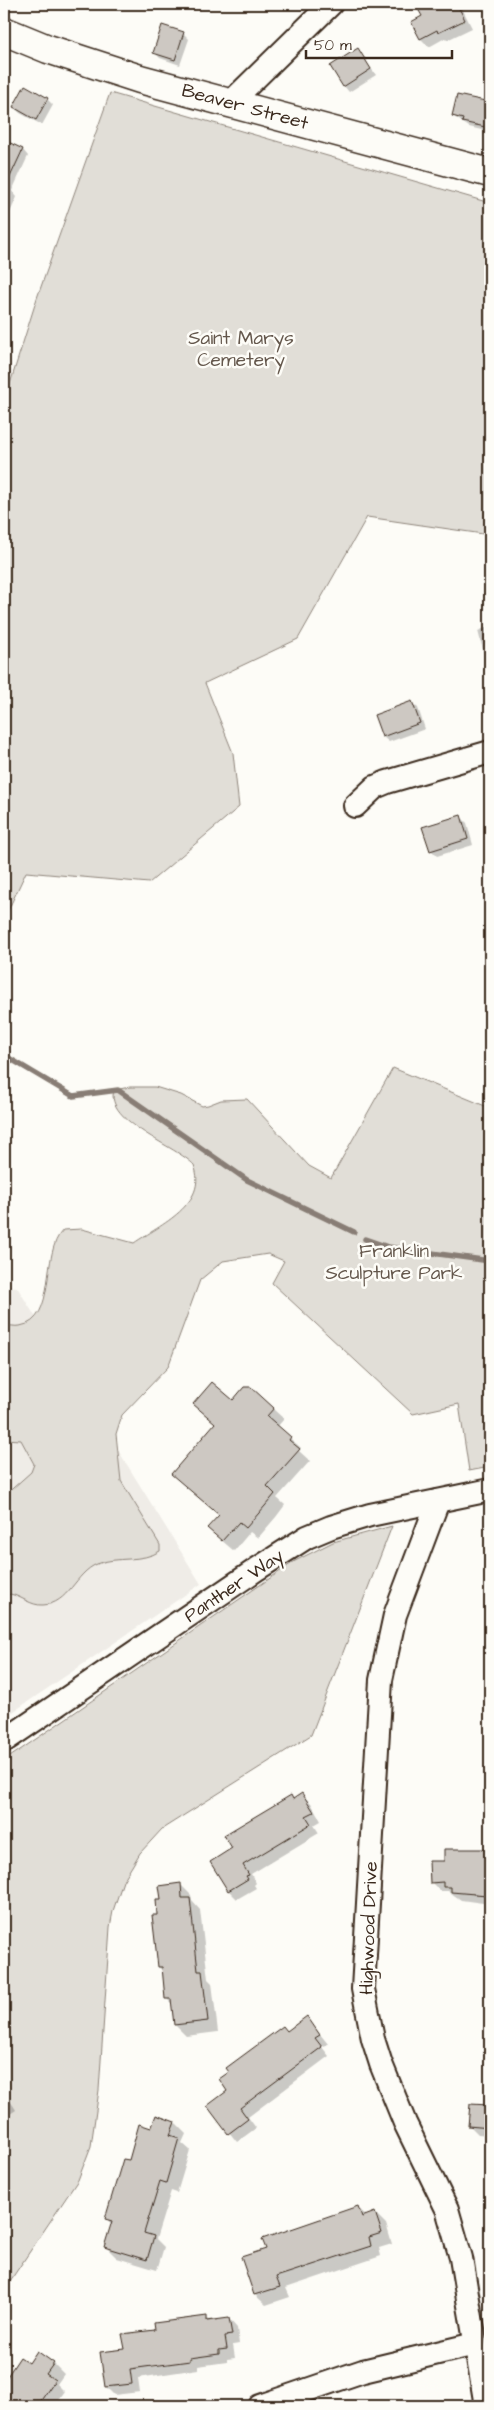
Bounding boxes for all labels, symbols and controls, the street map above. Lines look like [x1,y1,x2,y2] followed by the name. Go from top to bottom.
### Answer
[306,28,453,60] scale bar
[314,35,352,56] text: 50 m
[179,77,312,137] street label: Beaver Street
[188,325,294,375] park label: Saint Marys Cemetery
[325,1238,463,1287] park label: Franklin Sculpture Park
[179,1542,290,1630] street label: Panther Way
[353,1861,386,1995] street label: Highwood Drive

